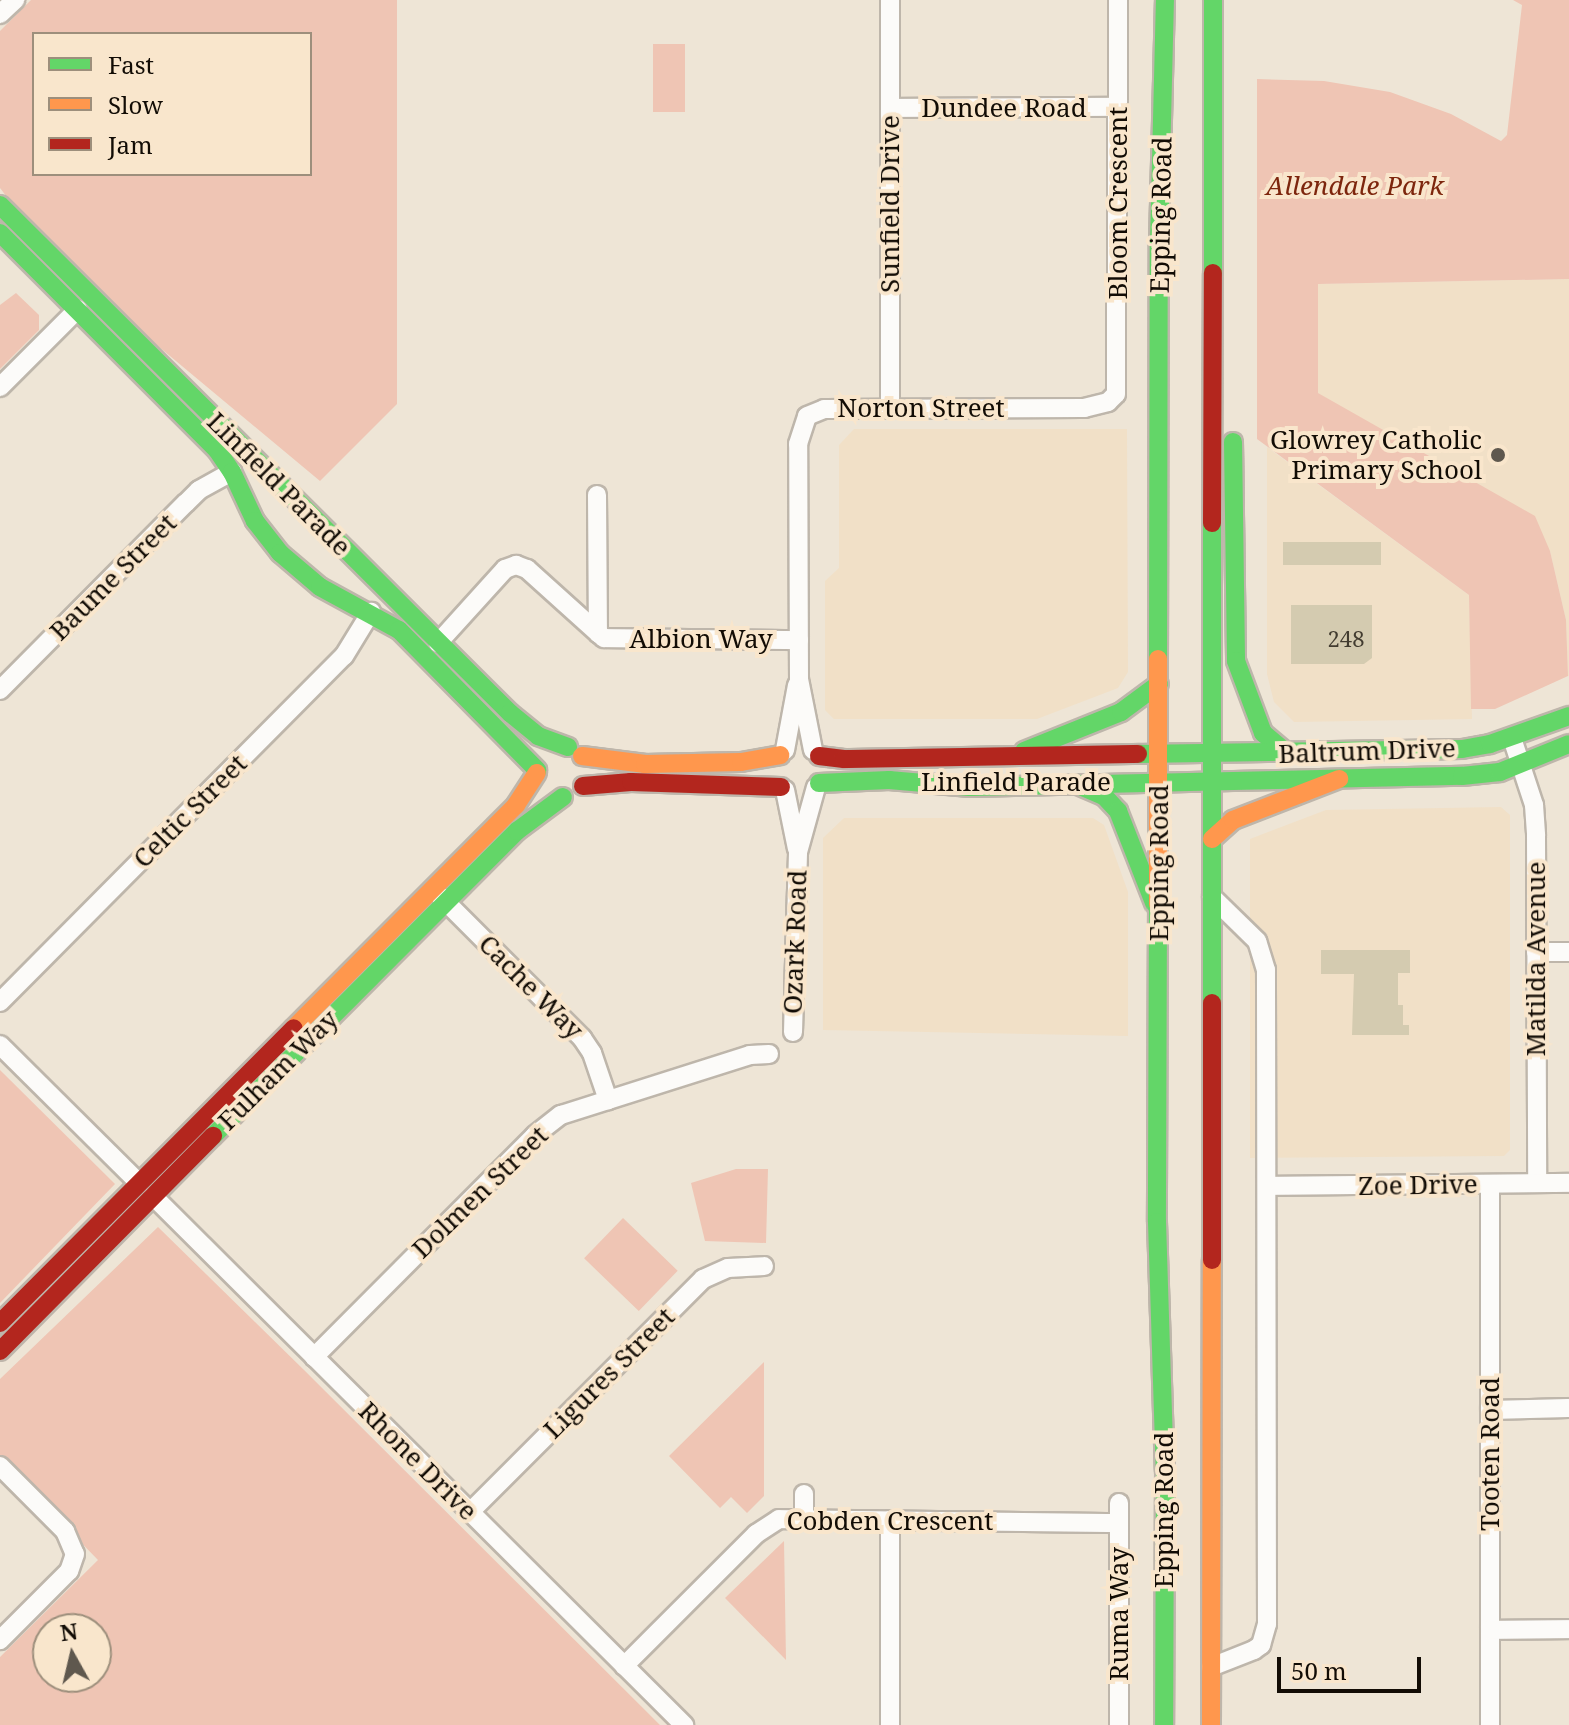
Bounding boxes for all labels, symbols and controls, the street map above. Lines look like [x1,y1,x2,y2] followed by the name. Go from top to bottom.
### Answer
[32,32,312,176] legend
[108,48,154,81] text: Fast
[108,88,163,121] text: Slow
[921,92,1087,124] street label: Dundee Road
[1102,107,1134,299] street label: Bloom Crescent
[874,115,906,293] street label: Sunfield Drive
[108,128,153,161] text: Jam
[1144,136,1178,294] street label: Epping Road
[1266,170,1444,202] park label: Allendale Park
[837,392,1005,424] street label: Norton Street
[201,406,357,562] street label: Linfield Parade
[1270,424,1482,486] place label: Glowrey Catholic Primary School
[1489,446,1507,464] marker: Glowrey Catholic Primary School
[43,507,183,647] street label: Baume Street
[629,623,773,655] street label: Albion Way
[1328,626,1364,652] house number: 248
[1278,732,1456,770] street label: Baltrum Drive
[127,748,253,874] street label: Celtic Street
[921,766,1111,798] street label: Linfield Parade
[1143,785,1175,941] street label: Epping Road
[1520,862,1552,1056] street label: Matilda Avenue
[777,869,813,1015] street label: Ozark Road
[472,928,590,1046] street label: Cache Way
[212,1004,344,1136] street label: Fulham Way
[406,1119,554,1265] street label: Dolmen Street
[1358,1168,1478,1202] street label: Zoe Drive
[537,1301,681,1445] street label: Ligures Street
[1474,1377,1506,1531] street label: Tooten Road
[352,1395,484,1527] street label: Rhone Drive
[1148,1432,1180,1588] street label: Epping Road
[787,1505,993,1537] street label: Cobden Crescent
[1103,1547,1135,1681] street label: Ruma Way
[32,1613,112,1693] north arrow
[58,1615,80,1647] text: N
[1281,1641,1425,1691] scale bar
[1291,1654,1347,1687] text: 50 m

